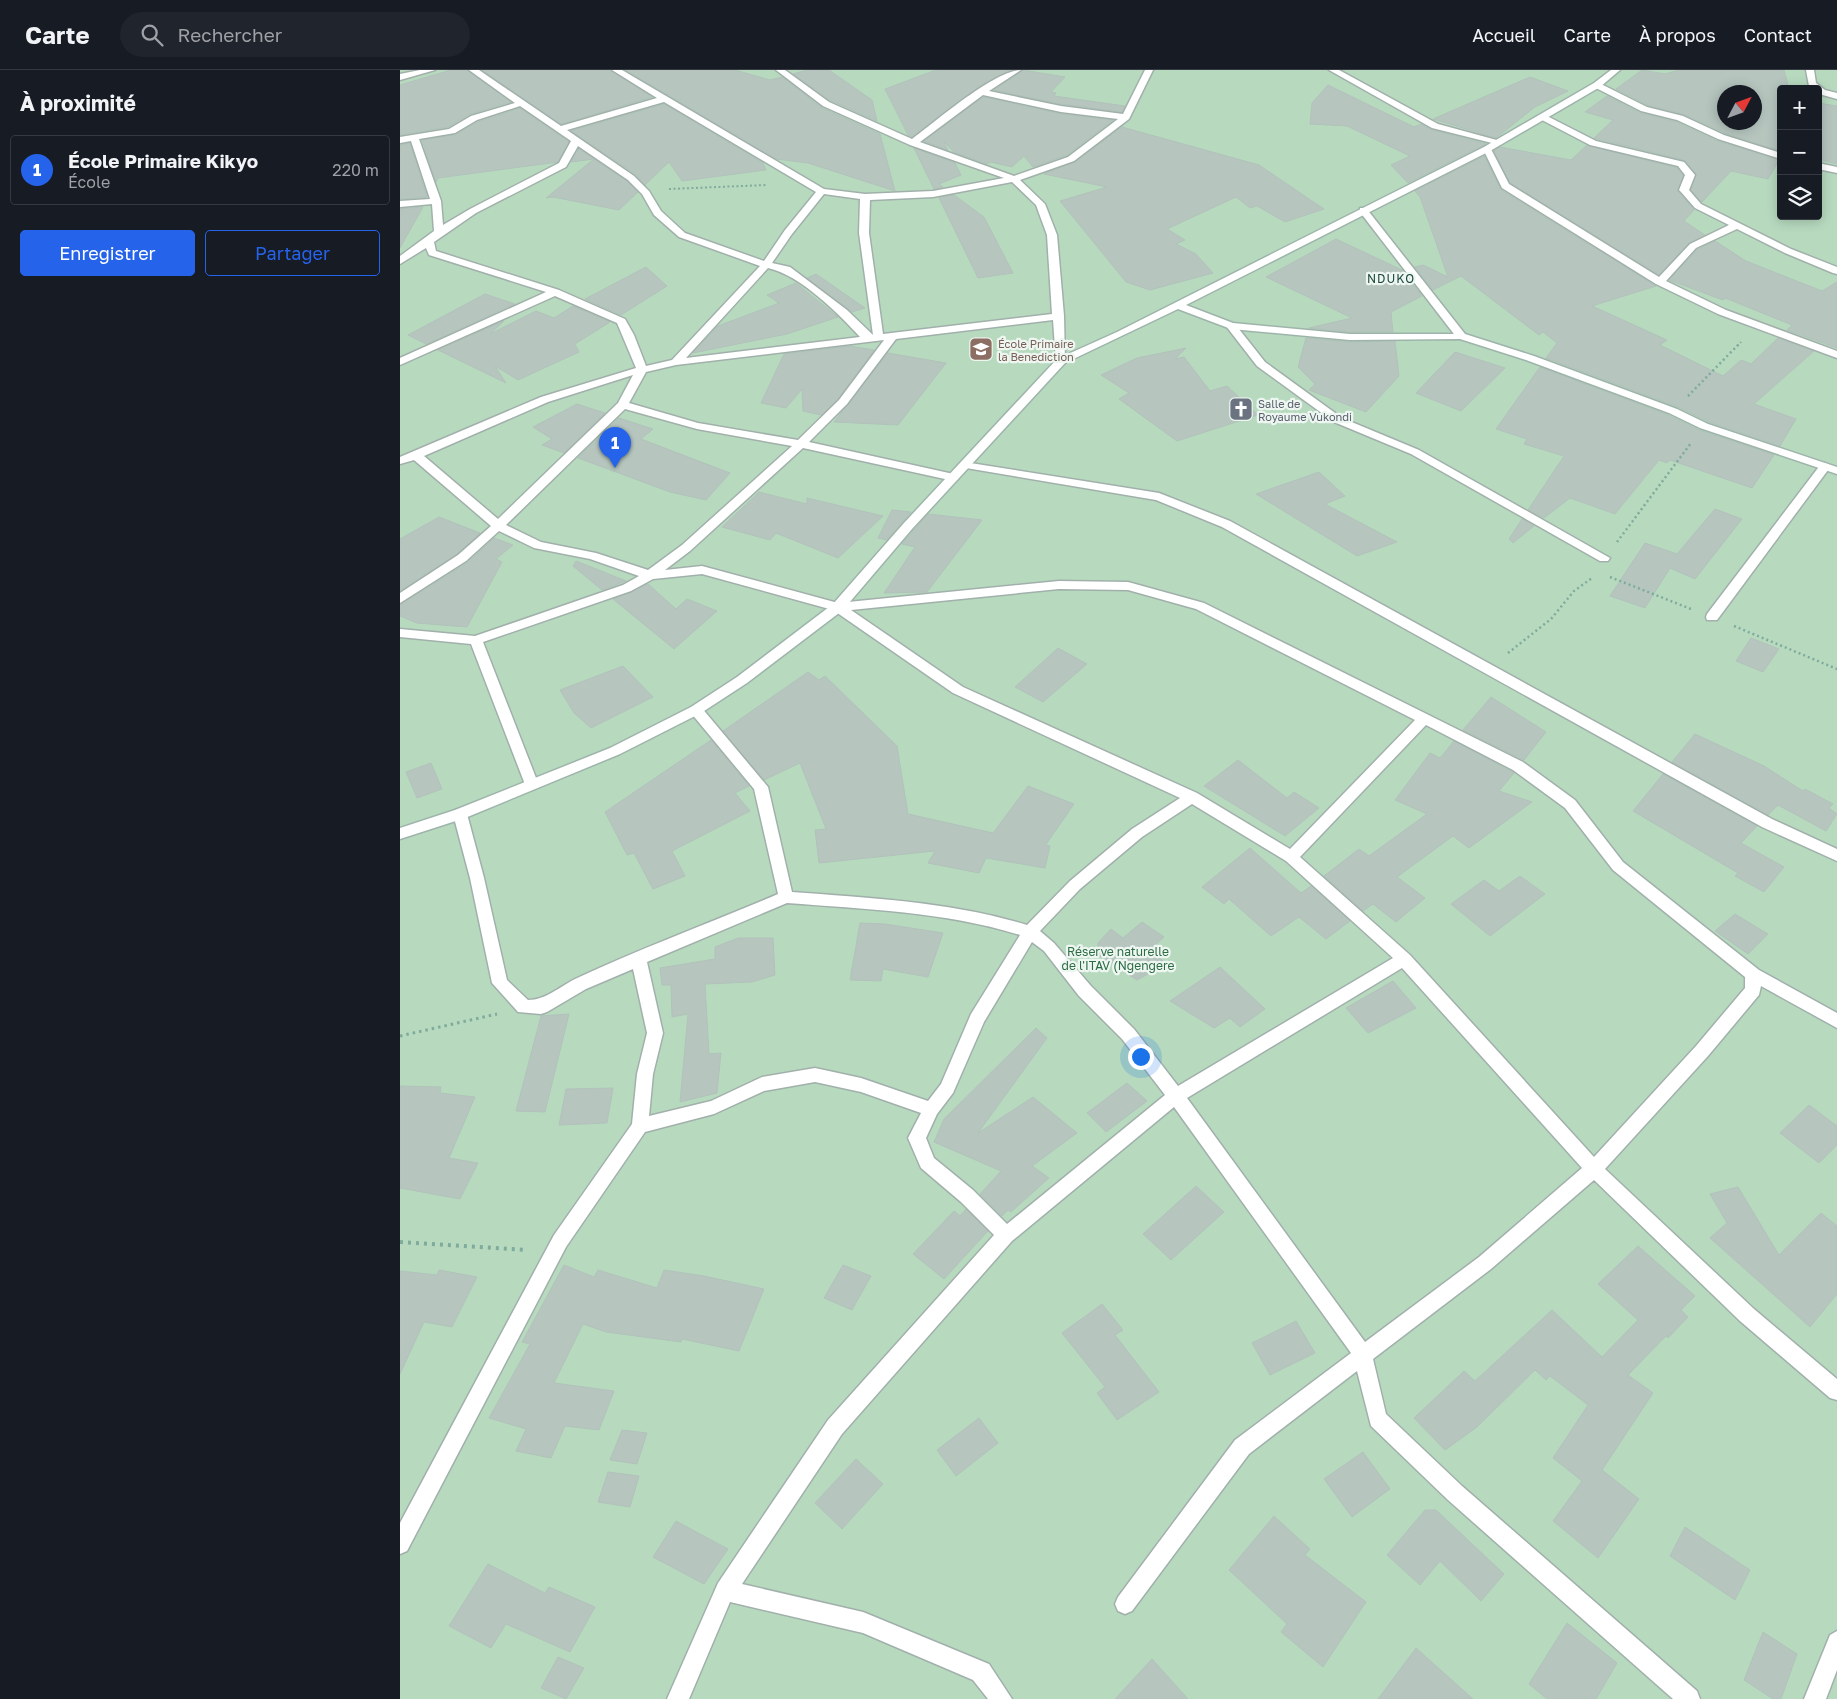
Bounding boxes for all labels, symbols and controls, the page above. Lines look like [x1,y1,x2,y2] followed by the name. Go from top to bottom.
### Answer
[120,12,470,57] search box
[25,20,90,49] text: Carte
[138,21,166,49] icon: search
[178,23,282,46] text: Rechercher
[1472,24,1536,46] text: Accueil
[1564,24,1611,46] text: Carte
[1639,24,1716,46] text: À propos
[1744,24,1812,46] text: Contact
[1717,85,1762,130] north arrow
[1777,85,1822,220] map controls
[1777,85,1822,130] button: +
[20,90,136,116] text: À proximité
[1777,130,1822,175] button: −
[68,149,258,172] text: École Primaire Kikyo
[33,160,41,180] text: 1
[332,160,379,180] text: 220 m
[68,172,110,192] text: École
[1777,175,1822,220] button: layers
[20,230,195,276] button: Enregistrer
[205,230,380,276] button: Partager
[1367,271,1415,286] district label: NDUKO
[968,336,994,362] school or university icon: École Primaire la Benediction
[998,337,1074,363] place label: École Primaire la Benediction
[1228,396,1254,422] church icon: Salle de Royaume Vukondi
[1258,397,1352,423] place label: Salle de Royaume Vukondi
[599,427,631,468] pin: 1
[1062,944,1174,973] park label: Réserve naturelle de l'ITAV (Ngengere
[1128,1044,1154,1070] your location

